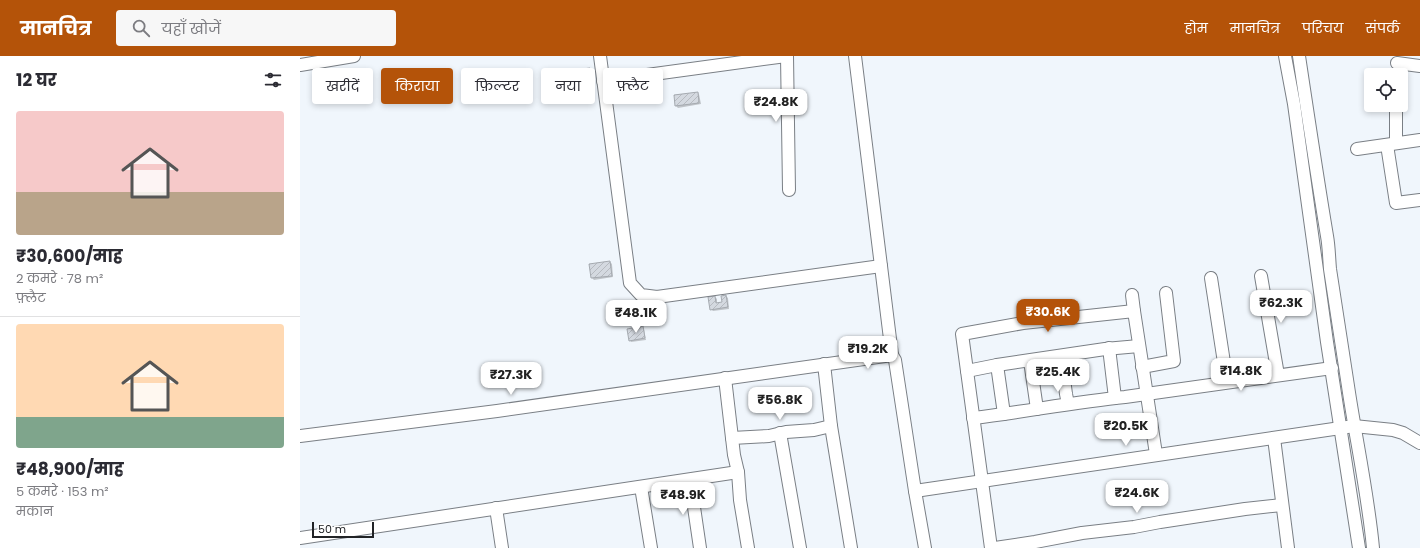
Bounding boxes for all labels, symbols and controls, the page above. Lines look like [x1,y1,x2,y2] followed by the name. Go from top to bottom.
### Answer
[116,10,396,46] search box
[20,15,92,42] text: मानचित्र
[130,17,152,39] icon: search
[162,18,221,39] text: यहाँ खोजें
[1184,18,1208,38] text: होम
[1230,18,1280,38] text: मानचित्र
[1302,18,1343,38] text: परिचय
[1365,18,1400,38] text: संपर्क
[16,68,57,92] text: 12 घर
[312,68,373,104] chip: खरीदें
[381,68,453,104] chip: किराया
[461,68,533,104] chip: फ़िल्टर
[541,68,595,104] chip: नया
[603,68,663,104] chip: फ़्लैट
[1364,68,1408,112] map controls
[1364,68,1408,112] button: locate
[262,69,284,91] icon: filters
[743,89,809,123] pin: ₹24.8K
[753,92,799,111] text: ₹24.8K
[114,137,186,209] icon: home
[16,244,123,268] text: ₹30,600/माह
[16,269,103,288] text: 2 कमरे · 78 m²
[16,289,46,308] text: फ़्लैट
[1248,290,1314,324] pin: ₹62.3K
[1259,293,1303,312] text: ₹62.3K
[1015,299,1081,333] pin: ₹30.6K
[603,300,669,334] pin: ₹48.1K
[1025,302,1071,321] text: ₹30.6K
[615,303,657,322] text: ₹48.1K
[835,336,901,370] pin: ₹19.2K
[848,339,888,358] text: ₹19.2K
[114,350,186,422] icon: home
[1208,358,1274,392] pin: ₹14.8K
[1025,359,1091,393] pin: ₹25.4K
[1220,361,1262,380] text: ₹14.8K
[478,362,544,396] pin: ₹27.3K
[1035,362,1081,381] text: ₹25.4K
[490,365,532,384] text: ₹27.3K
[747,387,813,421] pin: ₹56.8K
[757,390,803,409] text: ₹56.8K
[1093,413,1159,447] pin: ₹20.5K
[1104,416,1148,435] text: ₹20.5K
[16,457,124,481] text: ₹48,900/माह
[1104,480,1170,514] pin: ₹24.6K
[16,482,109,501] text: 5 कमरे · 153 m²
[650,482,716,516] pin: ₹48.9K
[1114,483,1160,502] text: ₹24.6K
[660,485,706,504] text: ₹48.9K
[16,502,53,521] text: मकान
[312,520,374,539] scale bar
[318,521,346,537] text: 50 m

